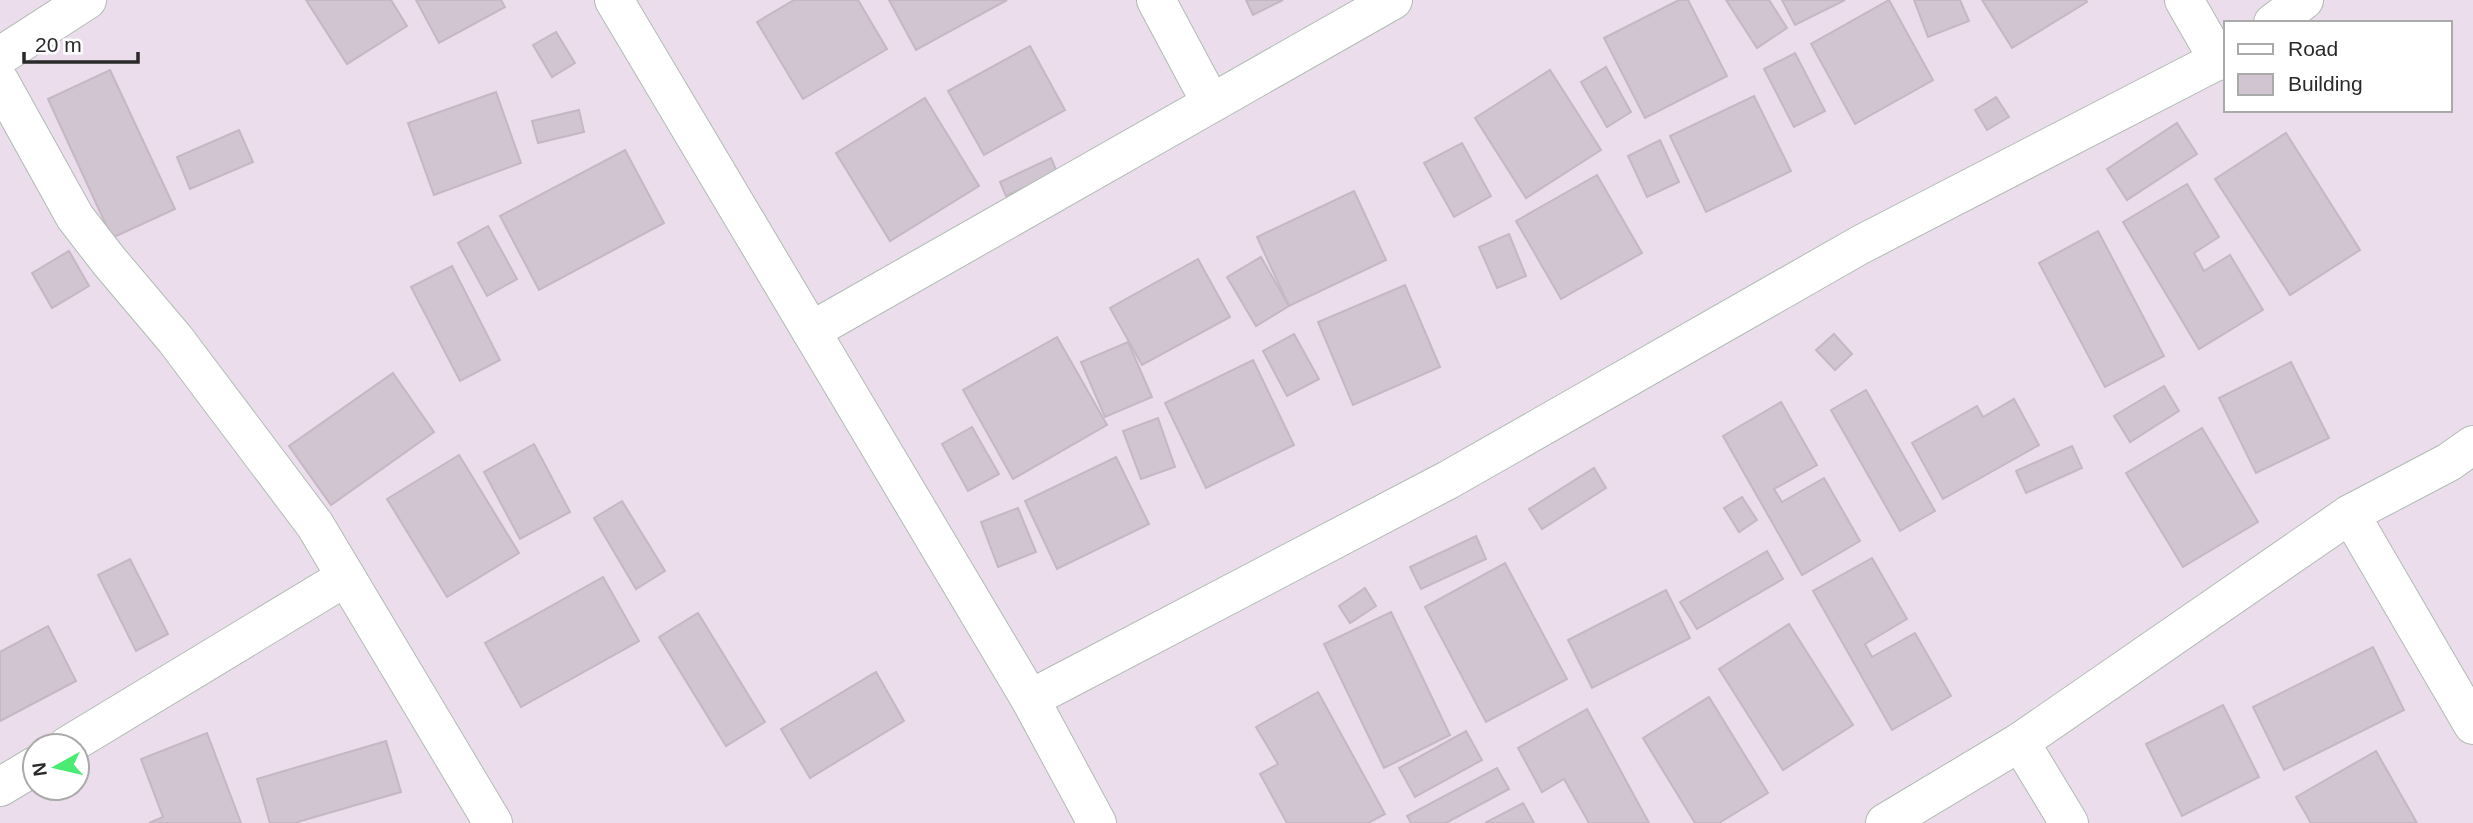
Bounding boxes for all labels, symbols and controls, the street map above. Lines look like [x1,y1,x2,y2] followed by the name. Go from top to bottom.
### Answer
[24,21,138,65] scale bar
[2224,21,2452,112] legend
[35,33,82,56] text: 20 m
[2288,37,2338,60] text: Road
[2288,72,2363,95] text: Building
[21,732,91,802] north arrow
[28,761,51,778] text: N

